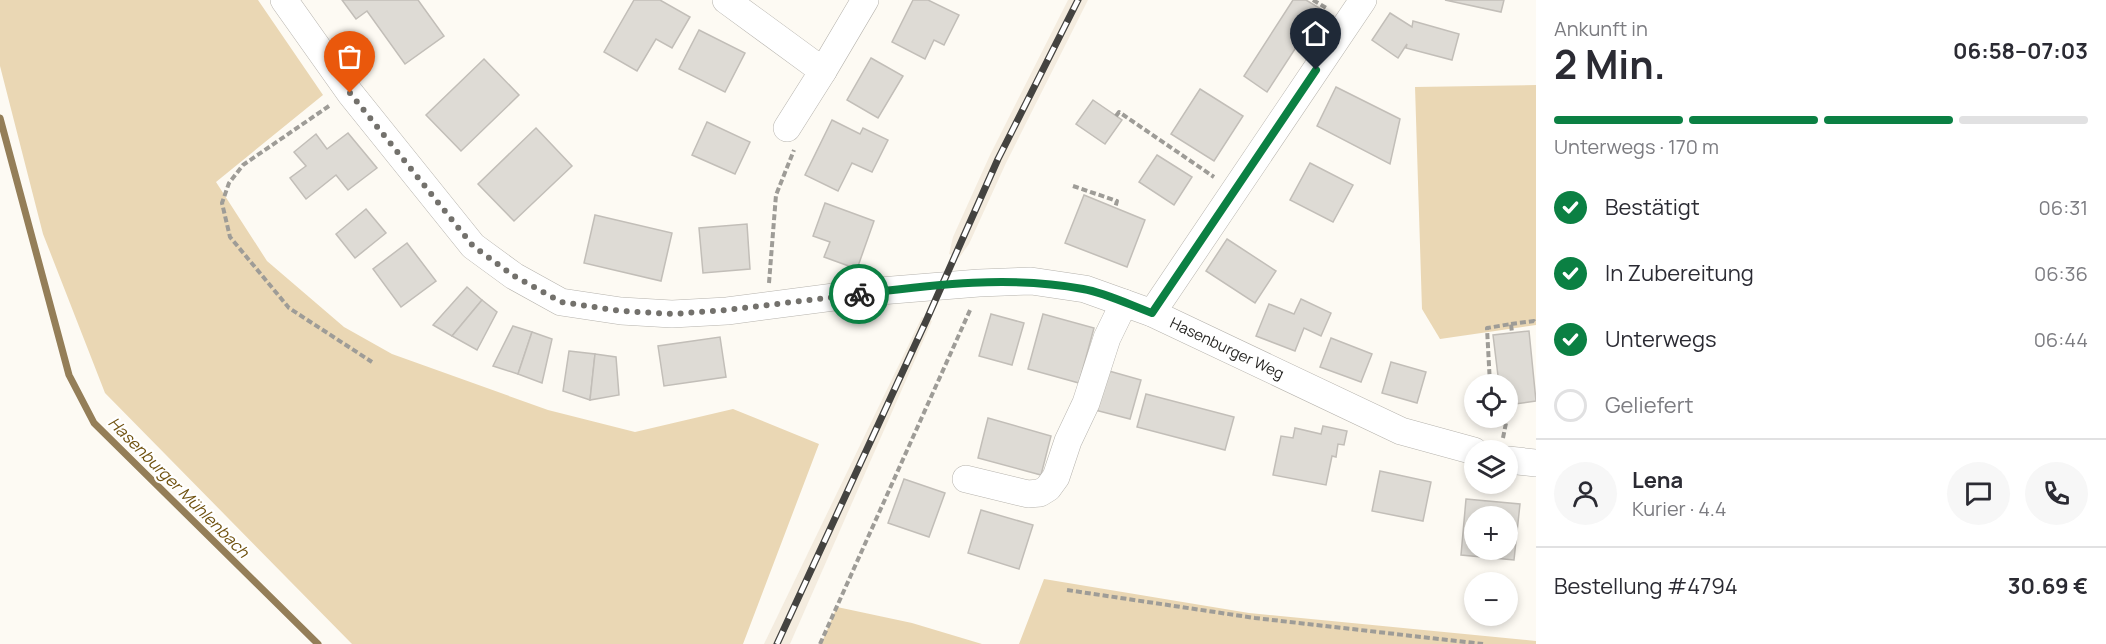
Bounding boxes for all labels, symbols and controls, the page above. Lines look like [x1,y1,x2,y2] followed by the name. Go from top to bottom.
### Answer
[1290,8,1341,70] pin
[1554,15,1648,42] text: Ankunft in
[1299,17,1332,50] icon: home
[324,31,375,93] pin
[1953,36,2088,66] text: 06:58–07:03
[1554,37,1666,91] text: 2 Min.
[333,40,366,73] icon: bag
[1554,133,1719,160] text: Unterwegs · 170 m
[1554,191,1587,224] icon: check
[1605,192,1700,222] text: Bestätigt
[2039,194,2088,221] text: 06:31
[1554,257,1587,290] icon: check
[1605,258,1754,288] text: In Zubereitung
[2034,260,2088,287] text: 06:36
[829,264,889,324] courier
[843,278,876,311] icon: bike
[1167,312,1288,384] street label: Hasenburger Weg
[1554,323,1587,356] icon: check
[1605,324,1717,354] text: Unterwegs
[2034,326,2088,353] text: 06:44
[1464,374,1518,626] map controls
[1464,374,1518,428] button: locate
[1605,390,1693,420] text: Geliefert
[104,412,255,563] water label: Hasenburger Mühlenbach
[1464,440,1518,494] button: layers
[1554,462,1617,525] button: person
[1947,462,2010,525] button: chat
[2025,462,2088,525] button: phone
[1632,465,1683,495] text: Lena
[1632,495,1727,522] text: Kurier · 4.4
[1464,506,1518,560] button: +
[1554,571,1738,601] text: Bestellung #4794
[2008,571,2088,601] text: 30.69 €
[1464,572,1518,626] button: −

